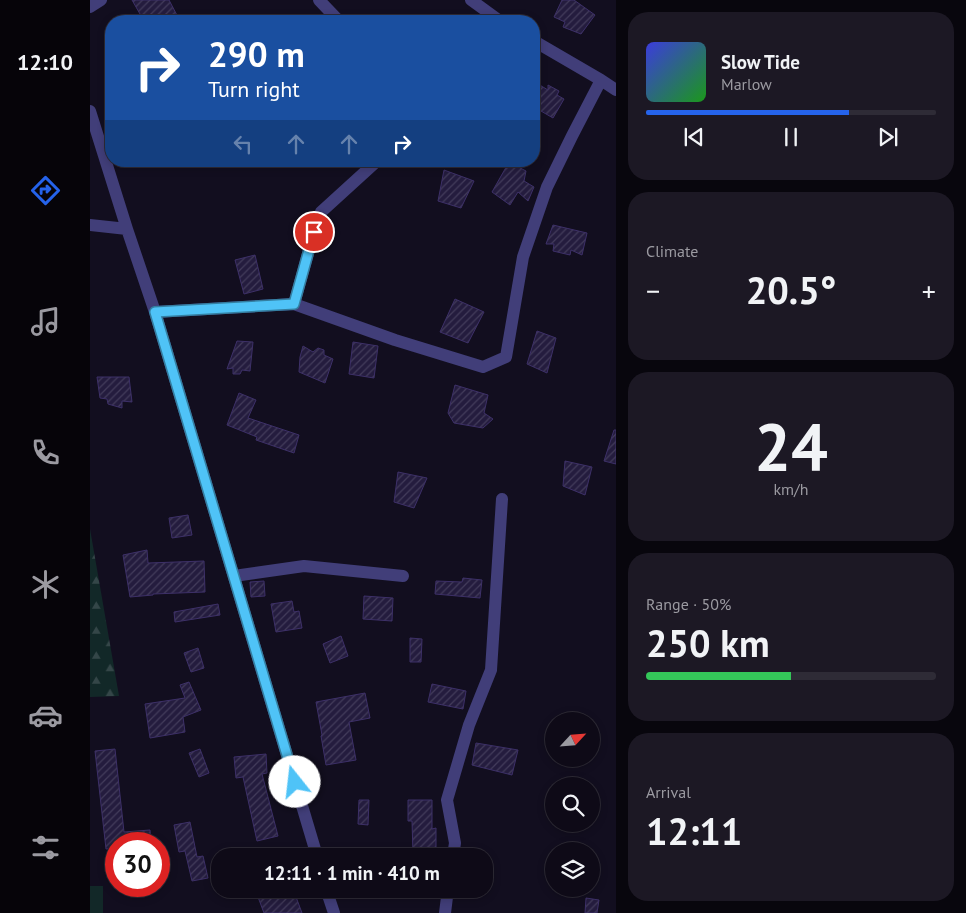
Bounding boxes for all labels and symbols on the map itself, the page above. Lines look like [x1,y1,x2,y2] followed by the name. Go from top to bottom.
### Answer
[293,211,335,253] pin
[545,712,600,768] north arrow
[268,755,320,807] position arrow
[105,832,170,897] speed limit sign: 30

